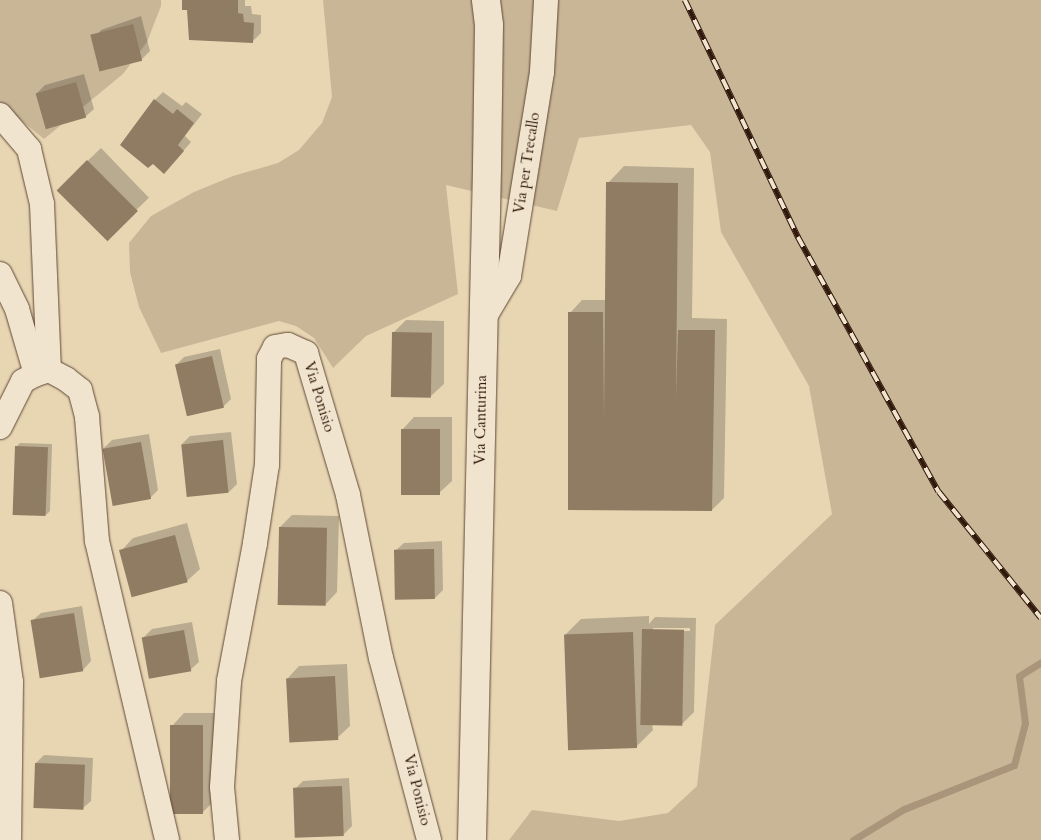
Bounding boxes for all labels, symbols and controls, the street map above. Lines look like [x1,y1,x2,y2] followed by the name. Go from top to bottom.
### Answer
[510,111,544,215] street label: Via per Trecallo
[300,360,338,434] street label: Via Ponisio
[471,375,491,465] street label: Via Canturina
[399,752,435,828] street label: Via Ponisio

